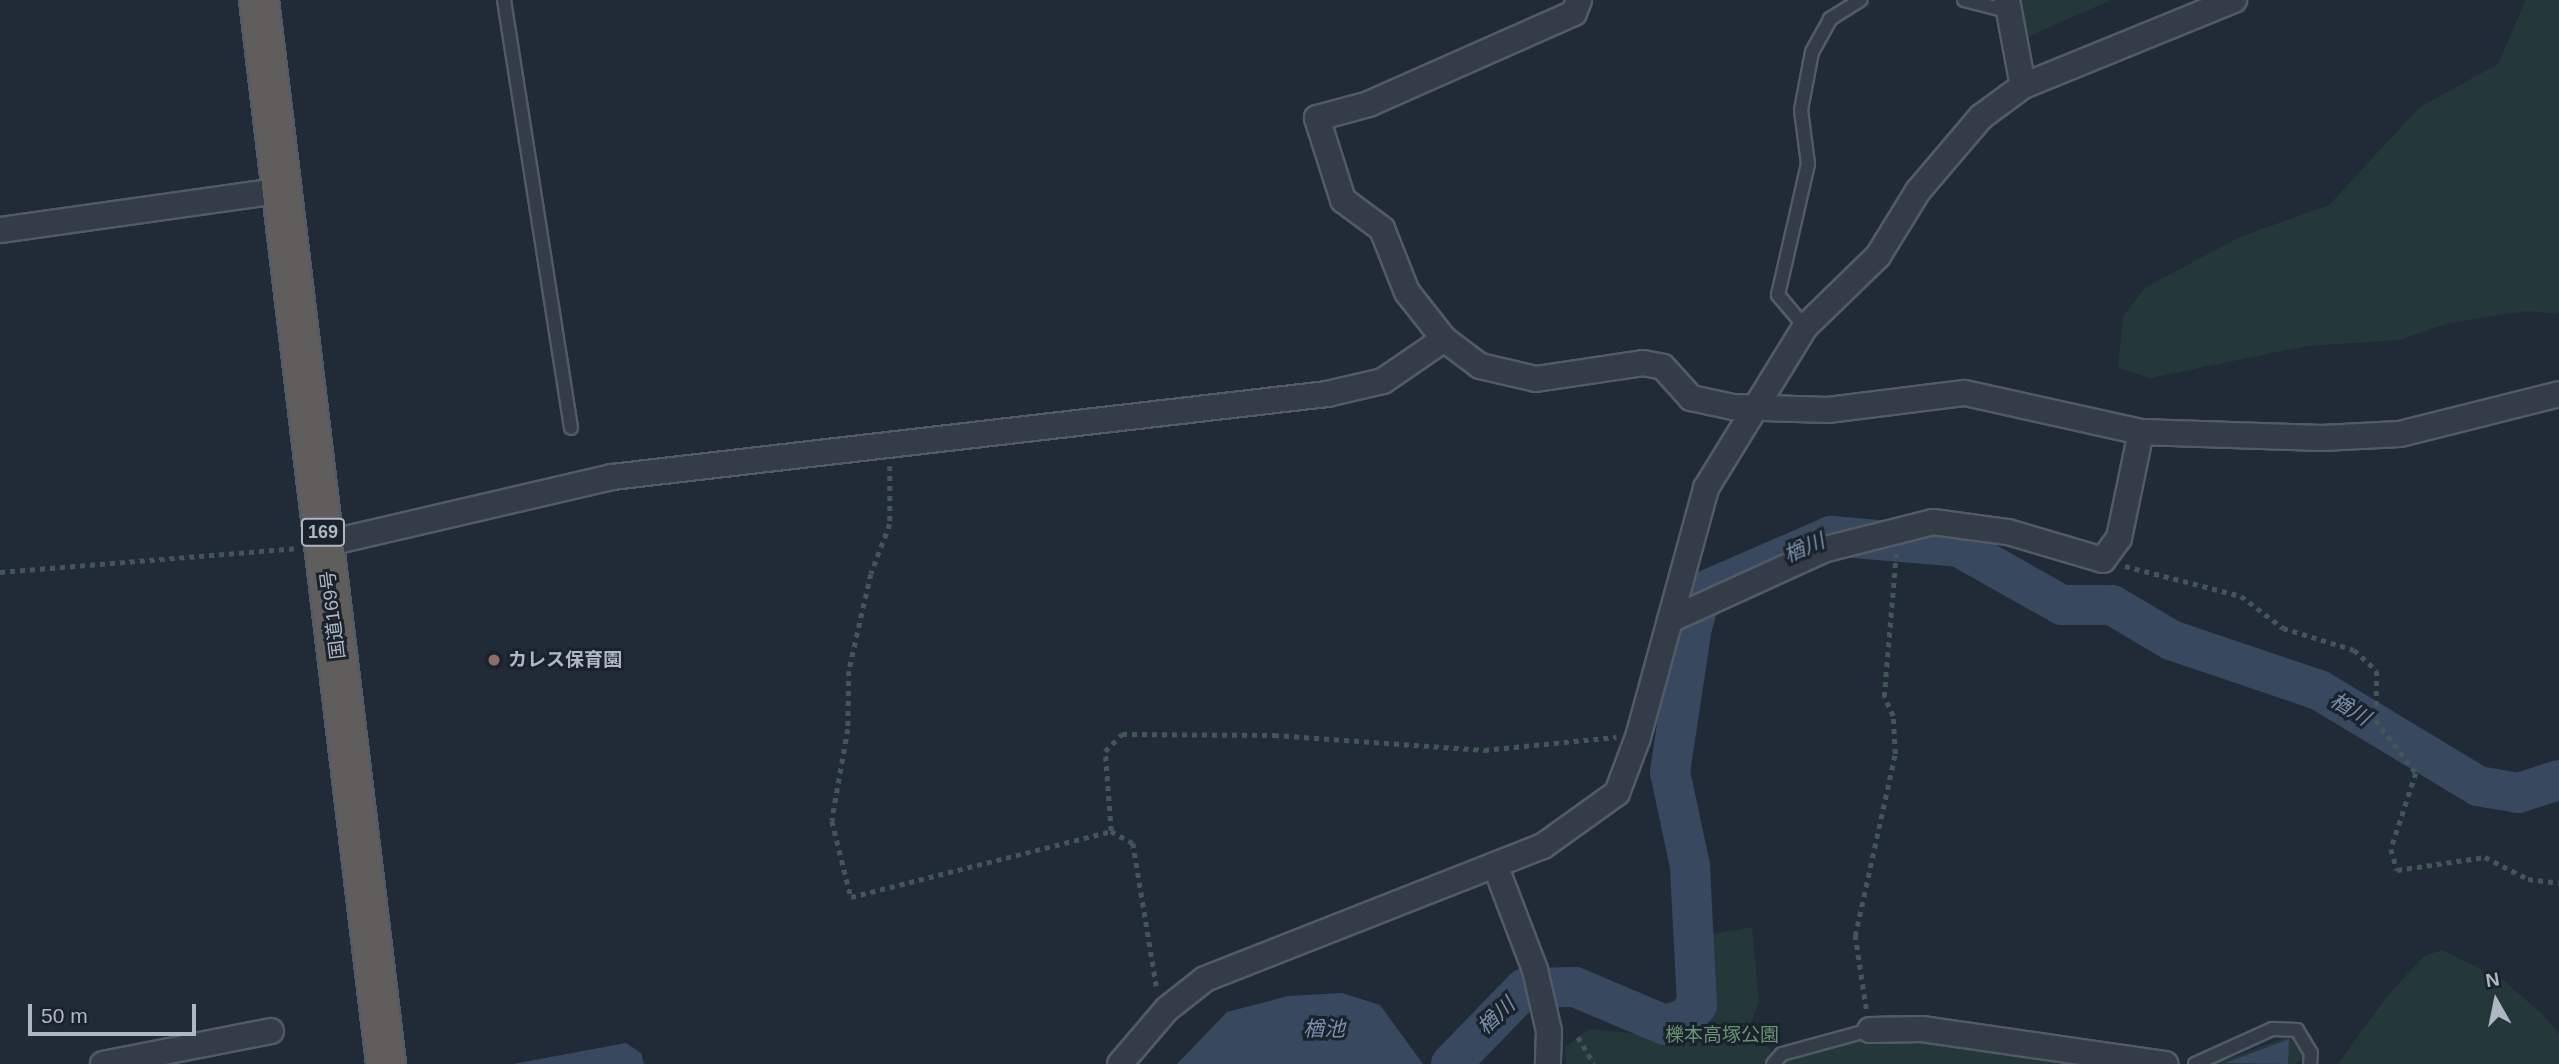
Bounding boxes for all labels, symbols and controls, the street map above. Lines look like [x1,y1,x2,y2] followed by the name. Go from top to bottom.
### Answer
[300,518,346,546] road number: 169
[1780,528,1828,568] water label: 楢川
[316,570,350,660] street label: 国道169号
[508,649,622,671] place label: カレス保育園
[486,652,502,668] marker: カレス保育園
[2326,687,2374,731] water label: 楢川
[2461,966,2531,1036] north arrow
[2484,968,2501,991] text: N
[32,990,200,1034] scale bar
[1472,992,1520,1040] water label: 楢川
[41,1004,88,1027] text: 50 m
[1303,1016,1345,1042] water label: 楢池
[1665,1024,1779,1046] park label: 櫟本高塚公園

